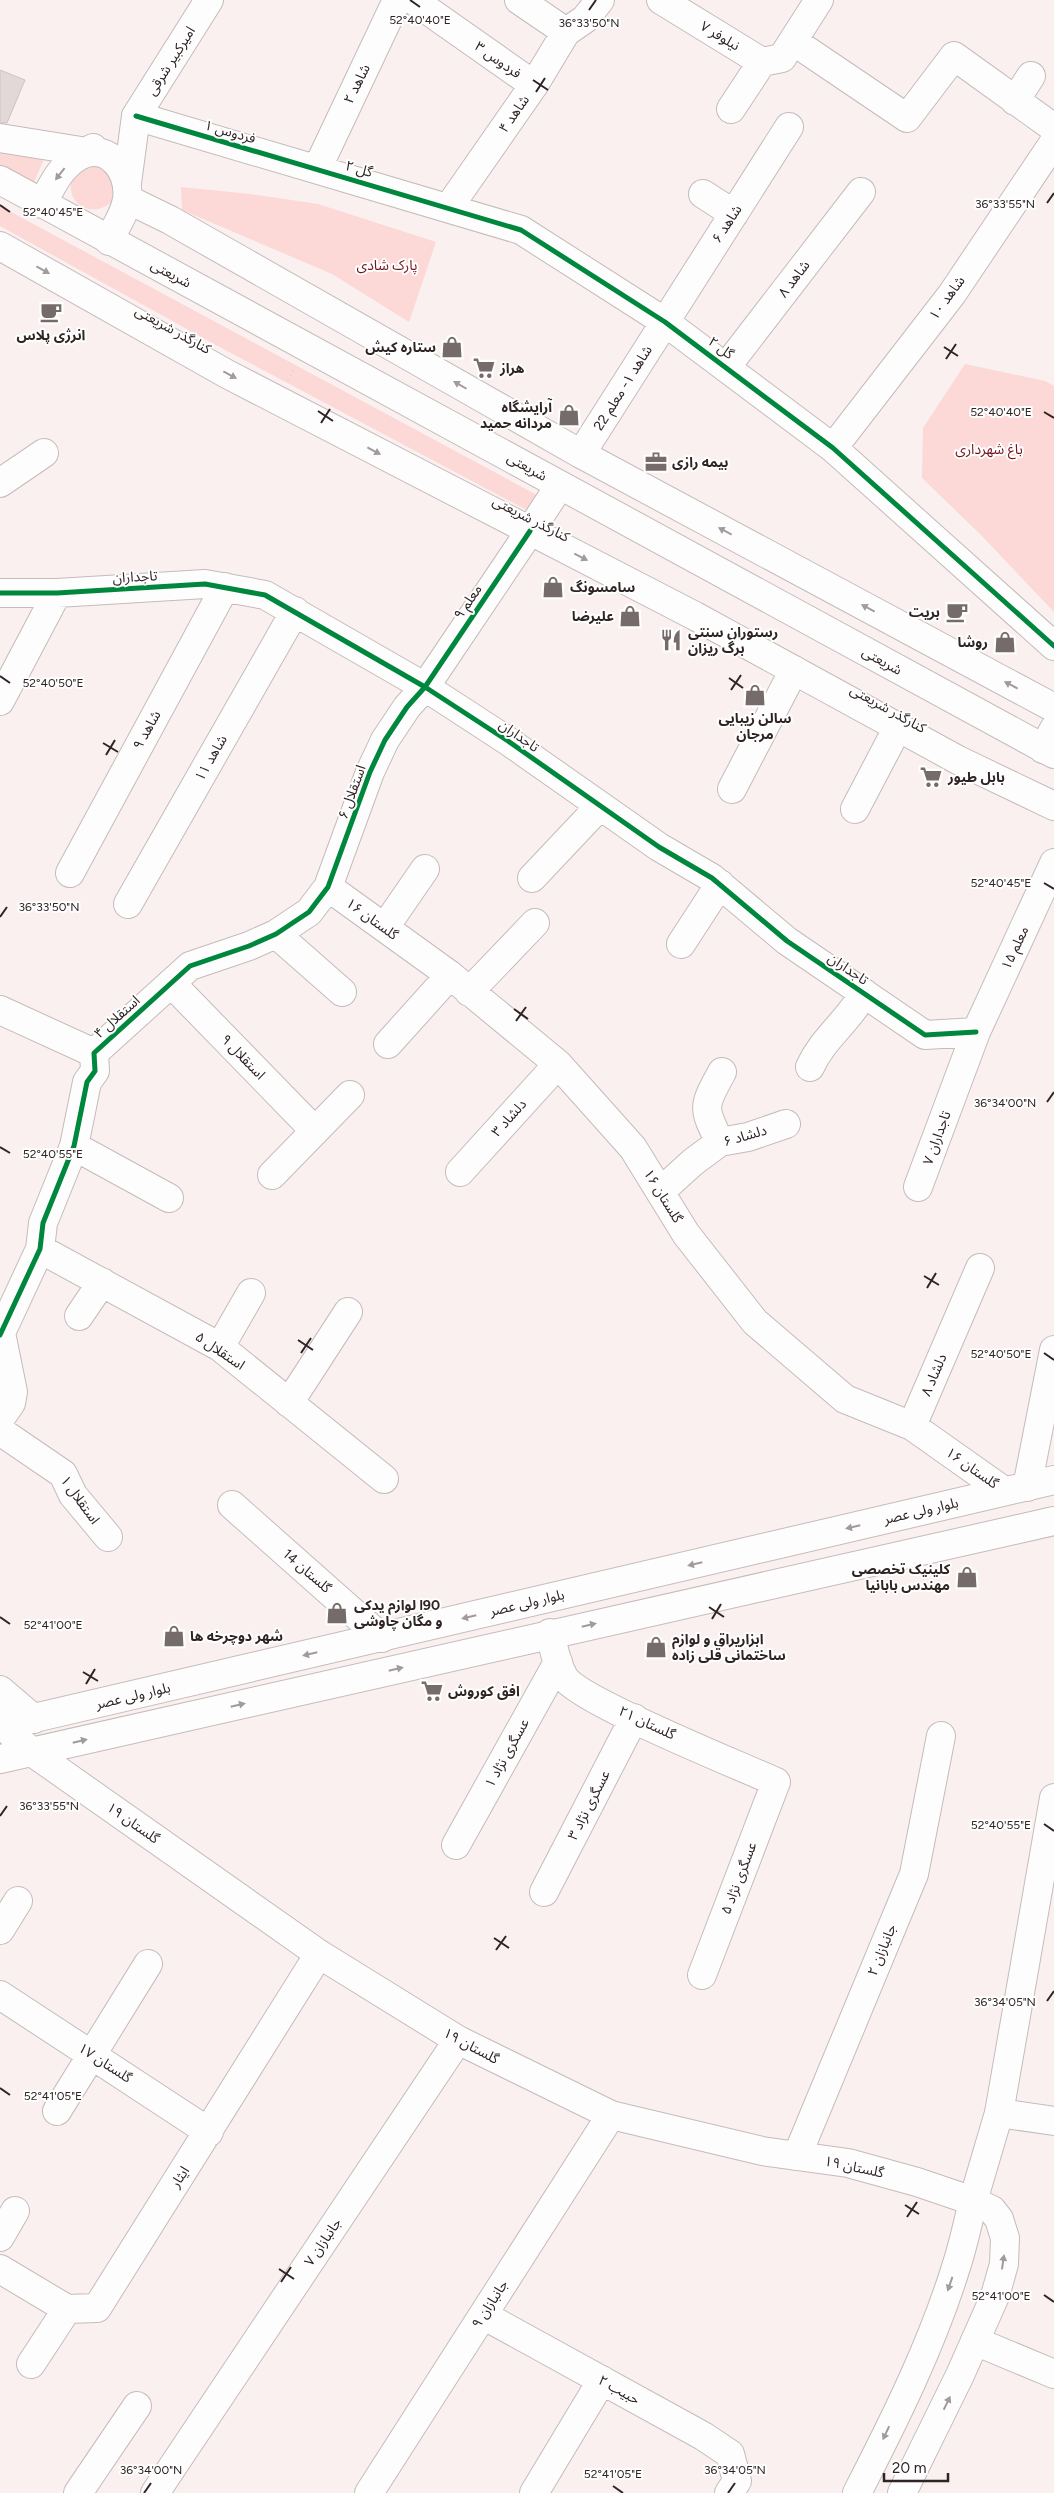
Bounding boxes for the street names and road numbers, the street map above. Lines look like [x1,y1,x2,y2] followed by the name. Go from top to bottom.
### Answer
[697,18,743,54] street label: نیلوفر ۷
[143,23,199,99] street label: امیرکبیر شرقی
[472,38,524,82] street label: فردوس ۳
[340,61,374,107] street label: شاهد ۲
[495,92,533,136] street label: شاهد ۴
[202,117,258,147] street label: فردوس ۱
[343,157,375,181] street label: گل ۲
[708,202,746,246] street label: شاهد ۶
[148,256,194,292] street label: شریعتی
[775,257,813,301] street label: شاهد ۸
[925,273,969,323] street label: شاهد ۱۰
[132,302,214,358] street label: کنارگذر شریعتی
[705,333,737,363] street label: گل ۲
[590,342,658,435] street label: شاهد ۱- معلم 22
[504,449,550,485] street label: شریعتی
[490,492,573,546] street label: کنارگذر شریعتی
[112,567,158,587] street label: تاجداران
[450,581,487,624] street label: معلم ۹
[859,643,905,679] street label: شریعتی
[847,681,929,737] street label: کنارگذر شریعتی
[129,707,165,752] street label: شاهد ۹
[496,716,542,756] street label: تاجداران
[191,732,231,784] street label: شاهد ۱۱
[334,763,370,821] street label: استقلال ۶
[343,894,402,944] street label: گلستان ۱۶
[998,923,1034,973] street label: معلم ۱۵
[825,949,871,989] street label: تاجداران
[90,992,144,1042] street label: استقلال ۴
[217,1031,269,1083] street label: استقلال ۹
[488,1096,530,1140] street label: دلشاد ۳
[919,1109,955,1167] street label: تاجداران ۷
[721,1122,769,1150] street label: دلشاد ۶
[640,1166,686,1226] street label: گلستان ۱۶
[192,1328,248,1374] street label: استقلال ۵
[917,1351,951,1399] street label: دلشاد ۸
[942,1444,1002,1492] street label: گلستان ۱۶
[57,1472,103,1528] street label: استقلال ۱
[881,1494,960,1528] street label: بلوار ولی عصر
[279,1545,335,1597] street label: گلستان 14
[487,1586,566,1620] street label: بلوار ولی عصر
[93,1679,172,1713] street label: بلوار ولی عصر
[616,1703,678,1744] street label: گلستان ۲۱
[481,1716,533,1790] street label: عسگری نژاد ۱
[564,1767,614,1843] street label: عسگری نژاد ۳
[103,1799,163,1847] street label: گلستان ۱۹
[717,1839,761,1917] street label: عسگری نژاد ۵
[864,1922,900,1978] street label: جانبازان ۲
[440,2024,502,2068] street label: گلستان ۱۹
[75,2039,135,2087] street label: گلستان ۱۷
[823,2152,885,2182] street label: گلستان ۱۹
[166,2163,193,2192] street label: ایثار
[301,2215,345,2269] street label: جانبازان ۷
[468,2277,512,2331] street label: جانبازان ۹
[595,2372,643,2408] street label: حبیب ۲

